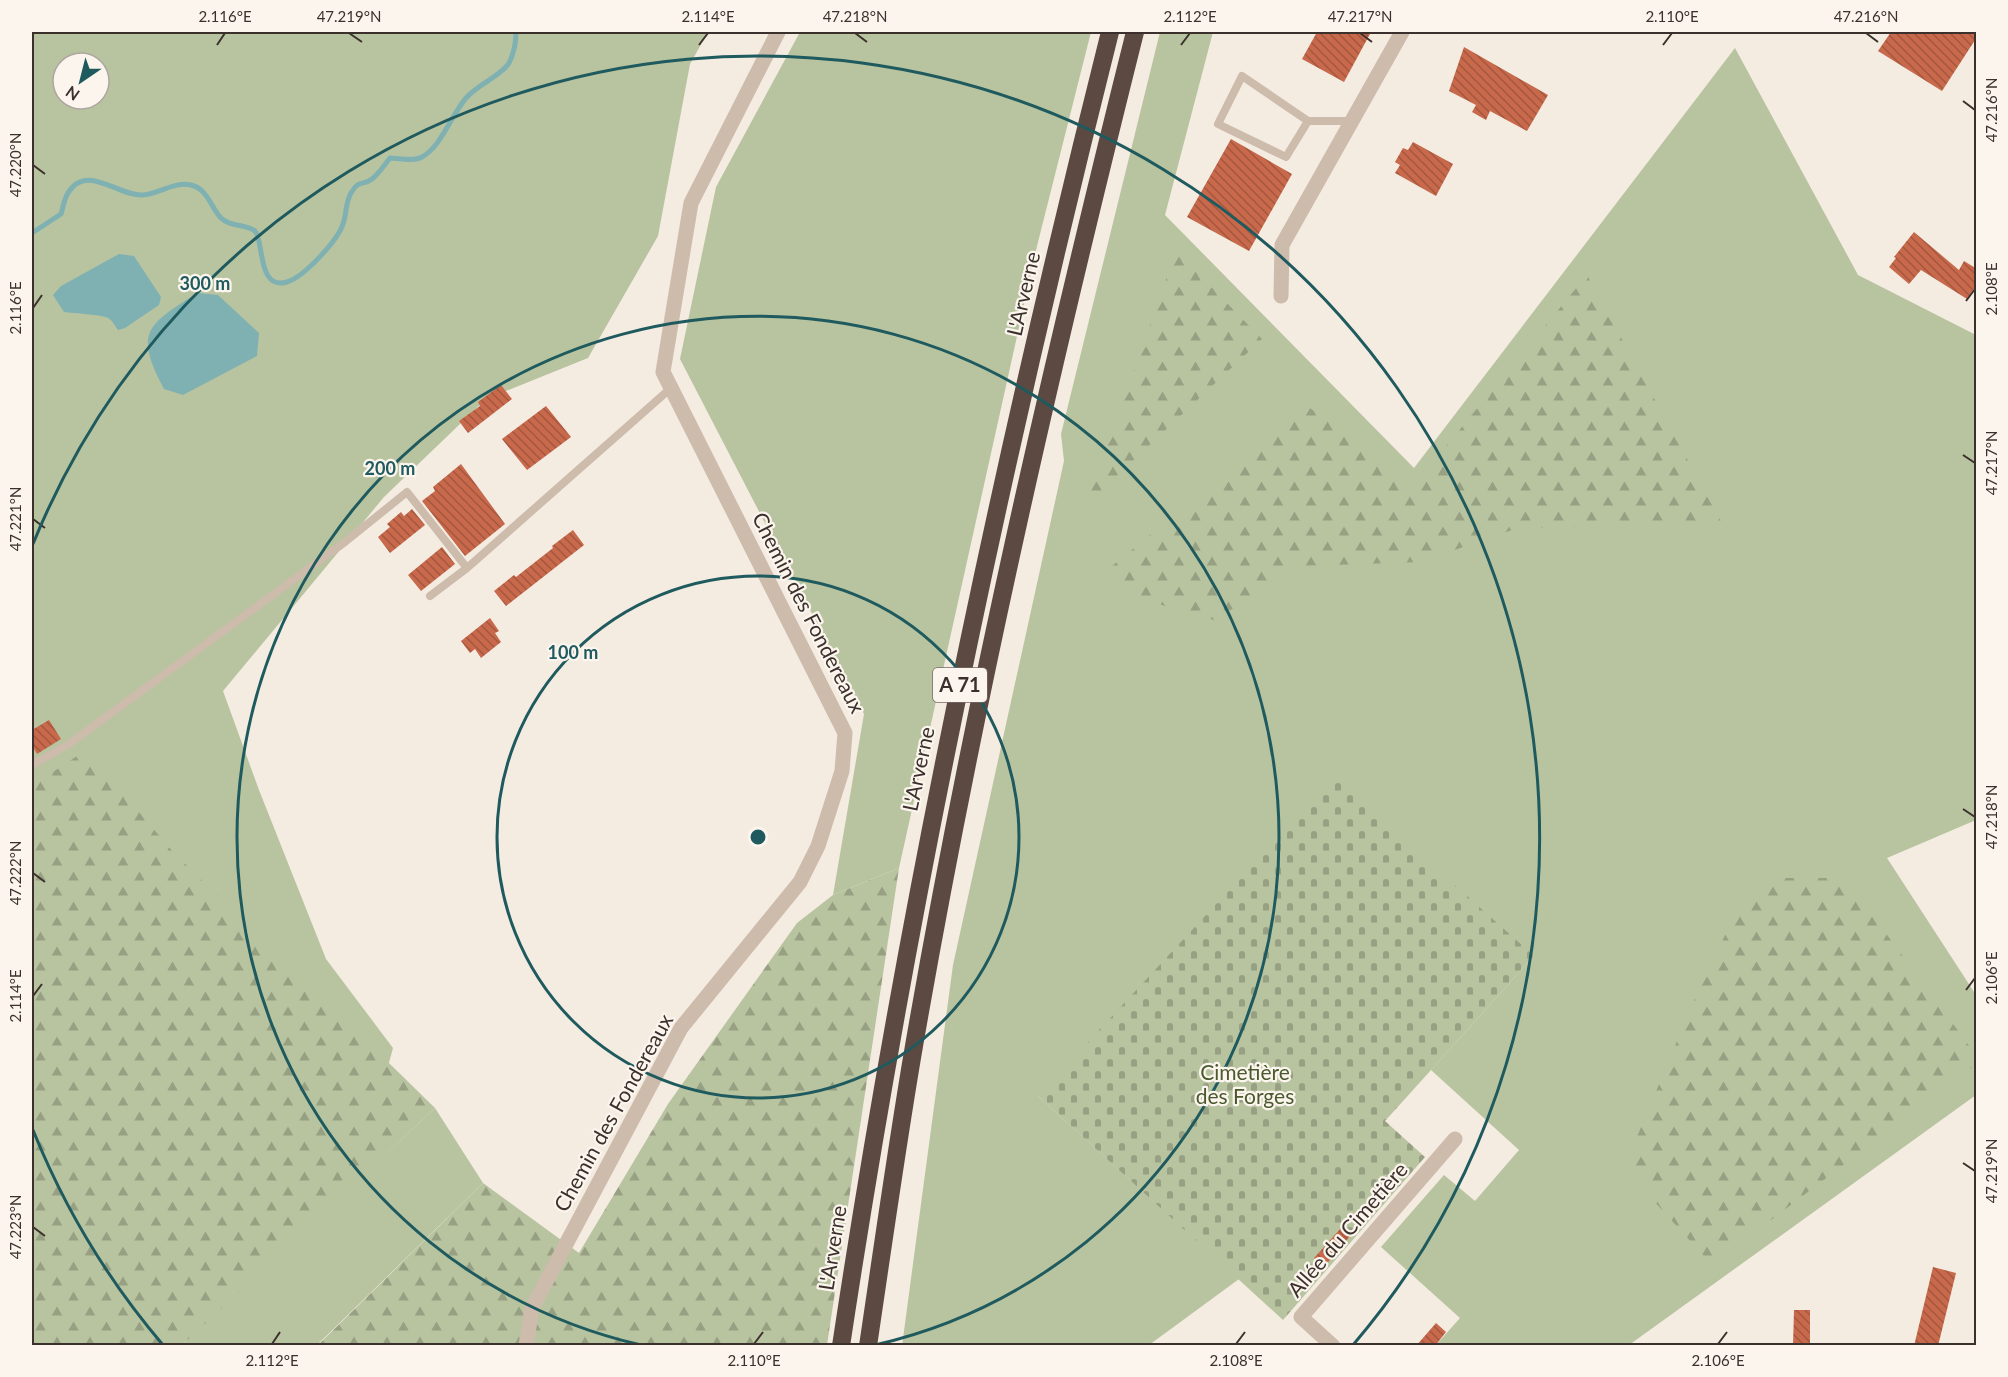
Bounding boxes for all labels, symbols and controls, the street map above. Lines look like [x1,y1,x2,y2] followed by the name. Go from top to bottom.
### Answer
[198,7,252,25] text: 2.116°E
[317,7,381,25] text: 47.219°N
[681,7,735,25] text: 2.114°E
[823,7,887,25] text: 47.218°N
[1163,7,1217,25] text: 2.112°E
[1328,7,1392,25] text: 47.217°N
[1645,7,1699,25] text: 2.110°E
[1834,7,1898,25] text: 47.216°N
[51,51,111,111] north arrow
[1982,78,2000,142] text: 47.216°N
[62,82,83,105] text: N
[6,133,24,197] text: 47.220°N
[1001,249,1044,338] street label: L'Arverne
[1982,262,2000,316] text: 2.108°E
[180,272,230,294] text: 300 m
[6,281,24,335] text: 2.116°E
[1982,431,2000,495] text: 47.217°N
[365,457,415,479] text: 200 m
[6,487,24,551] text: 47.221°N
[748,508,871,717] street label: Chemin des Fondereaux
[548,641,598,663] text: 100 m
[933,668,987,702] road number: A 71
[896,724,939,813] street label: L'Arverne
[1982,785,2000,849] text: 47.218°N
[748,827,768,847] centre of rings
[6,841,24,905] text: 47.222°N
[1982,951,2000,1005] text: 2.106°E
[6,969,24,1023] text: 2.114°E
[548,1009,678,1215] street label: Chemin des Fondereaux
[1196,1059,1294,1108] park label: Cimetière des Forges
[1982,1139,2000,1203] text: 47.219°N
[1282,1157,1412,1301] street label: Allée du Cimetière
[6,1195,24,1259] text: 47.223°N
[812,1203,851,1292] street label: L'Arverne
[245,1351,299,1369] text: 2.112°E
[727,1351,781,1369] text: 2.110°E
[1209,1351,1263,1369] text: 2.108°E
[1691,1351,1745,1369] text: 2.106°E

